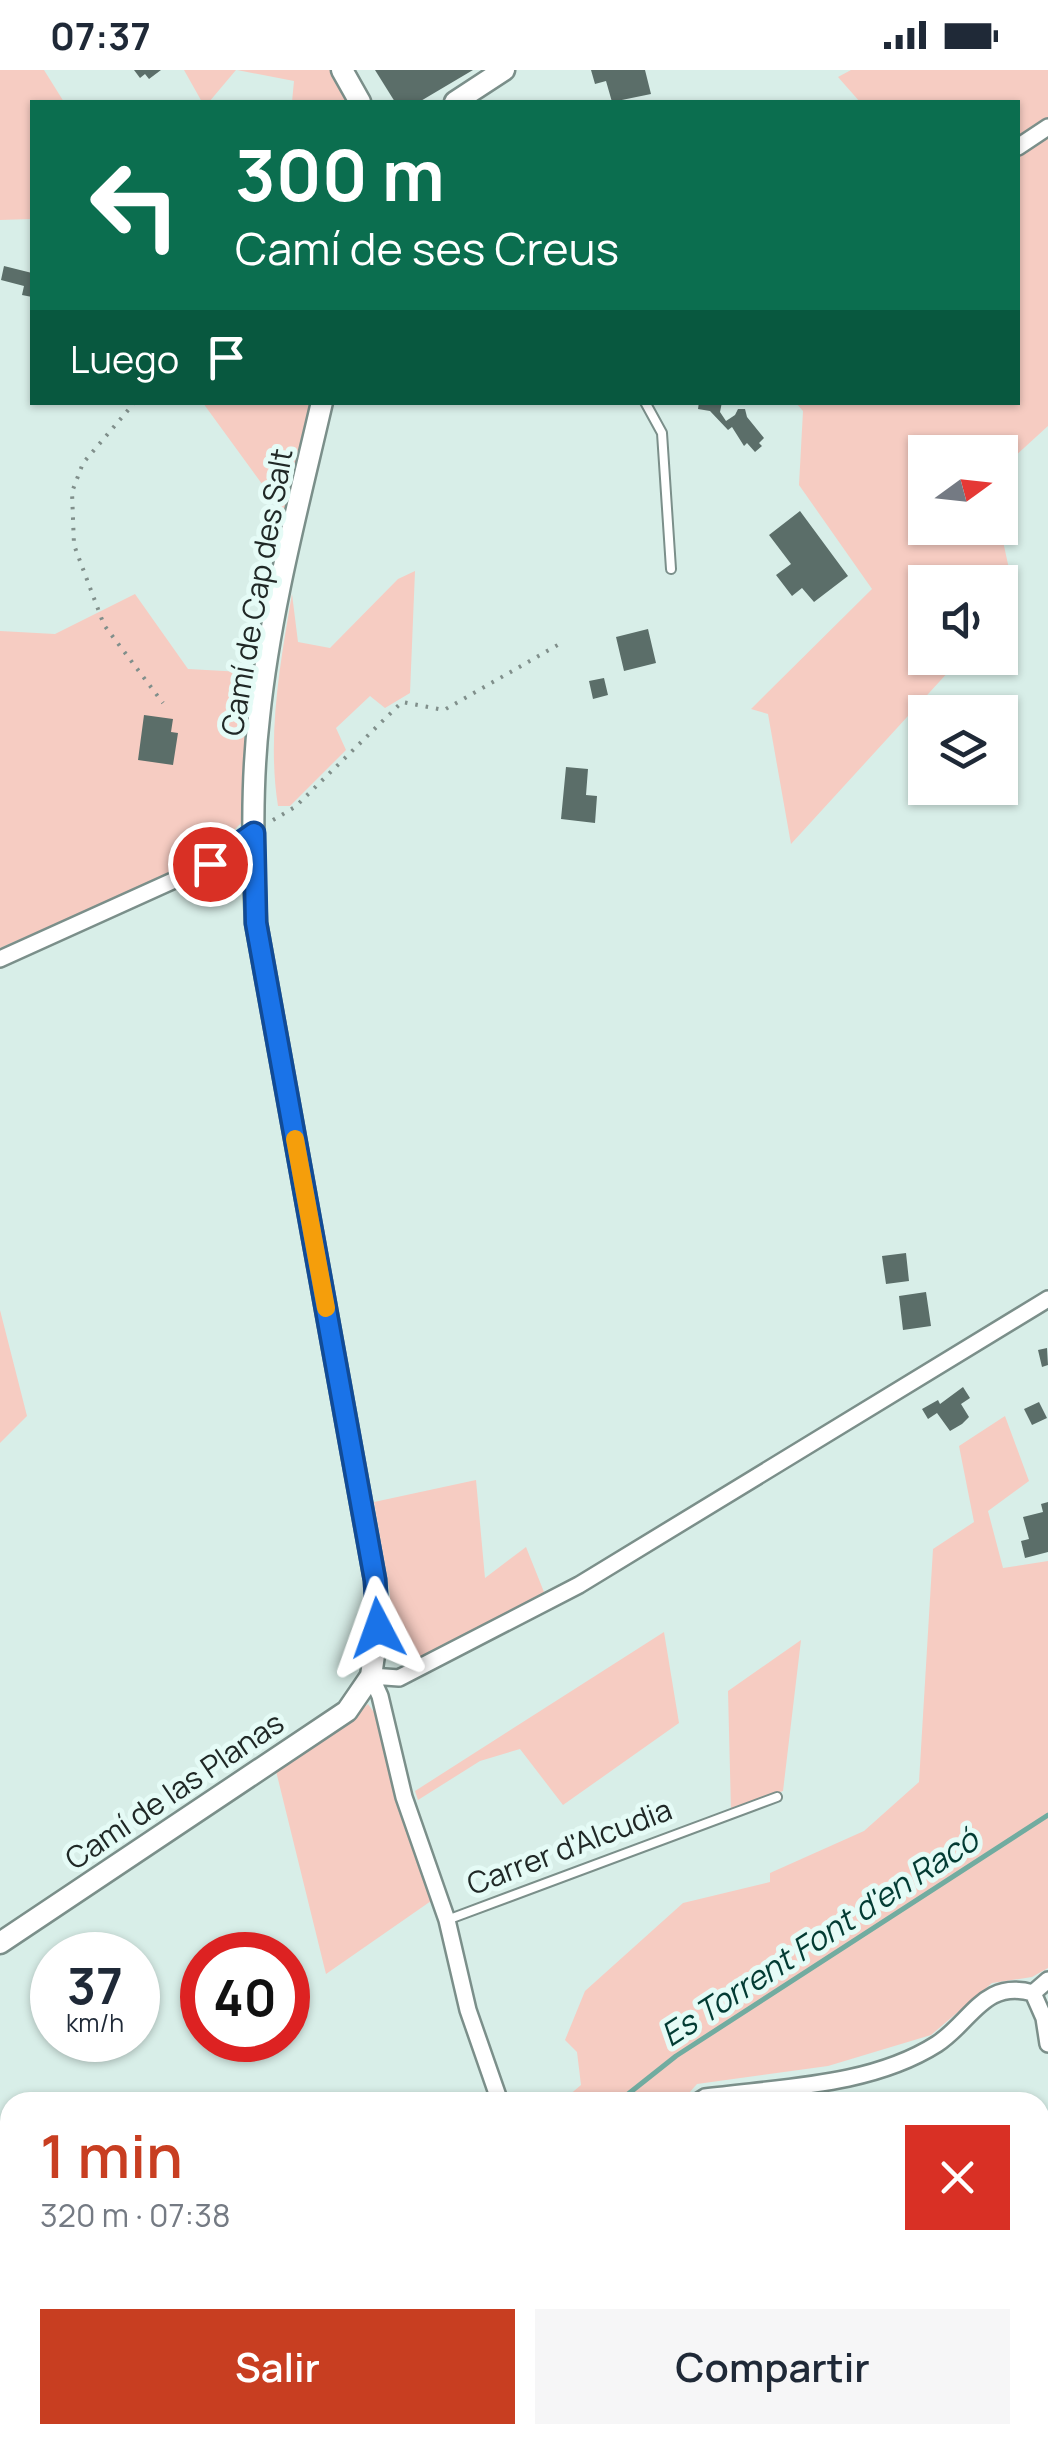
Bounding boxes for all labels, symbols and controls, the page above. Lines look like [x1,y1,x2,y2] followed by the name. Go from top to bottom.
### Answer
[50,9,151,61] text: 07:37
[235,126,445,222] text: 300 m
[70,140,200,270] icon: left
[235,217,619,279] text: Camí de ses Creus
[199,330,254,385] icon: arrive
[70,332,179,384] text: Luego
[908,435,1018,545] north arrow
[908,435,1018,805] map controls
[211,445,301,739] street label: Camí de Cap des Salt
[908,565,1018,675] button: sound
[908,695,1018,805] button: layers
[168,822,253,907] pin
[183,837,238,892] icon: arrive
[326,1576,430,1680] position arrow
[57,1702,291,1878] street label: Camí de las Planas
[461,1788,677,1904] street label: Carrer d'Alcudia
[652,1817,988,2056] water label: Es Torrent Font d'en Racó
[180,1932,310,2062] speed limit sign: 40
[67,1951,123,2019] text: 37
[66,2005,124,2040] text: km/h
[40,2114,183,2196] text: 1 min
[905,2125,1010,2230] button: close
[40,2193,230,2237] text: 320 m · 07:38
[40,2309,515,2424] button: Salir
[535,2309,1010,2424] button: Compartir

